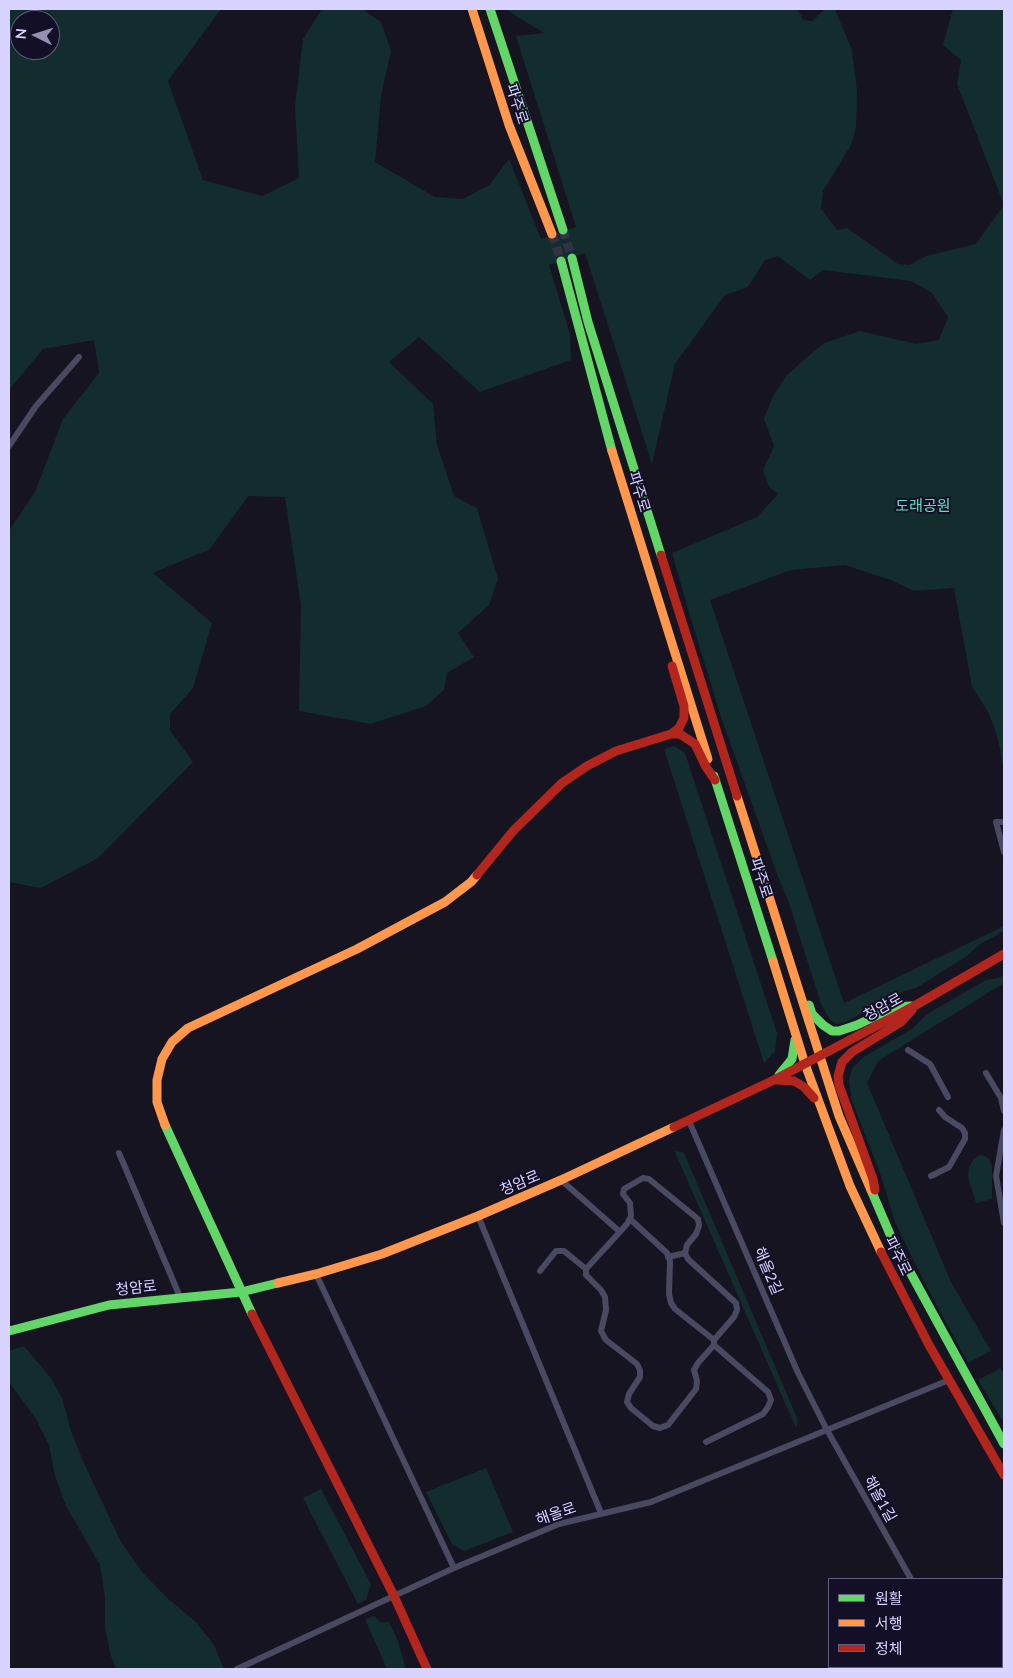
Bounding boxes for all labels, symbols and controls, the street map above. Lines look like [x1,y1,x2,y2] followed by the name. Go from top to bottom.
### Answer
[10,10,60,60] north arrow
[12,28,29,40] text: N
[502,82,532,126] street label: 파주로
[624,470,654,514] street label: 파주로
[895,497,951,515] park label: 도래공원
[746,856,776,900] street label: 파주로
[861,989,905,1025] street label: 청암로
[497,1167,543,1199] street label: 청암로
[881,1233,915,1279] street label: 파주로
[750,1244,786,1298] street label: 해올2길
[114,1277,158,1299] street label: 청암로
[860,1473,900,1525] street label: 해올1길
[533,1499,579,1529] street label: 해올로
[828,1578,1003,1668] legend
[875,1589,903,1607] text: 원활
[875,1614,903,1632] text: 서행
[875,1639,903,1657] text: 정체

